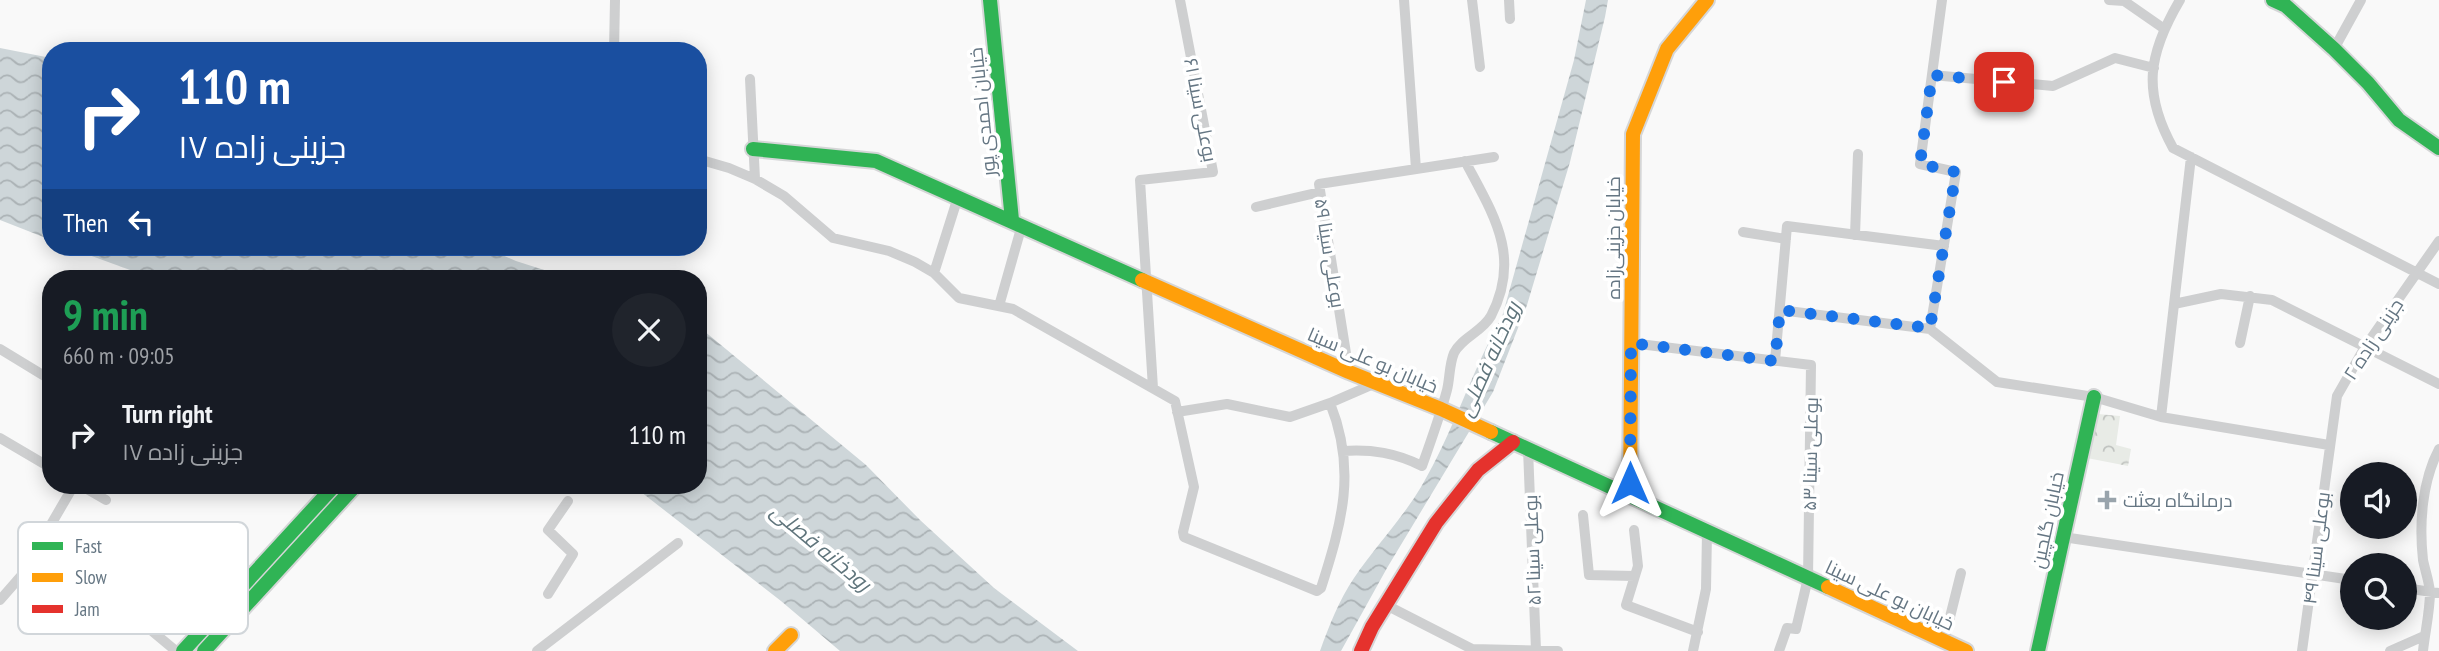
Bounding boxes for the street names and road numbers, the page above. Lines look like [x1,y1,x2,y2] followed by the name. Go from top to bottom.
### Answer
[963,46,1002,179] street label: خیابان احمدی پور
[1179,56,1223,164] street label: بوعلی سینا ۶۱
[1601,176,1625,300] street label: خیابان جزینی‌زاده
[1309,196,1351,310] street label: بوعلی سینا ۵۹
[2338,294,2408,384] street label: جزینی زاده ۲
[1304,322,1442,398] street label: خیابان بو علی سینا
[1797,397,1823,511] street label: بوعلی سینا ۵۳
[2025,470,2070,571] street label: خیابان گلچین
[2297,490,2335,606] street label: بوعلی سینا ۴۹
[1518,494,1546,606] street label: بوعلی سینا ۵۲
[1822,555,1958,635] street label: خیابان بو علی سینا

